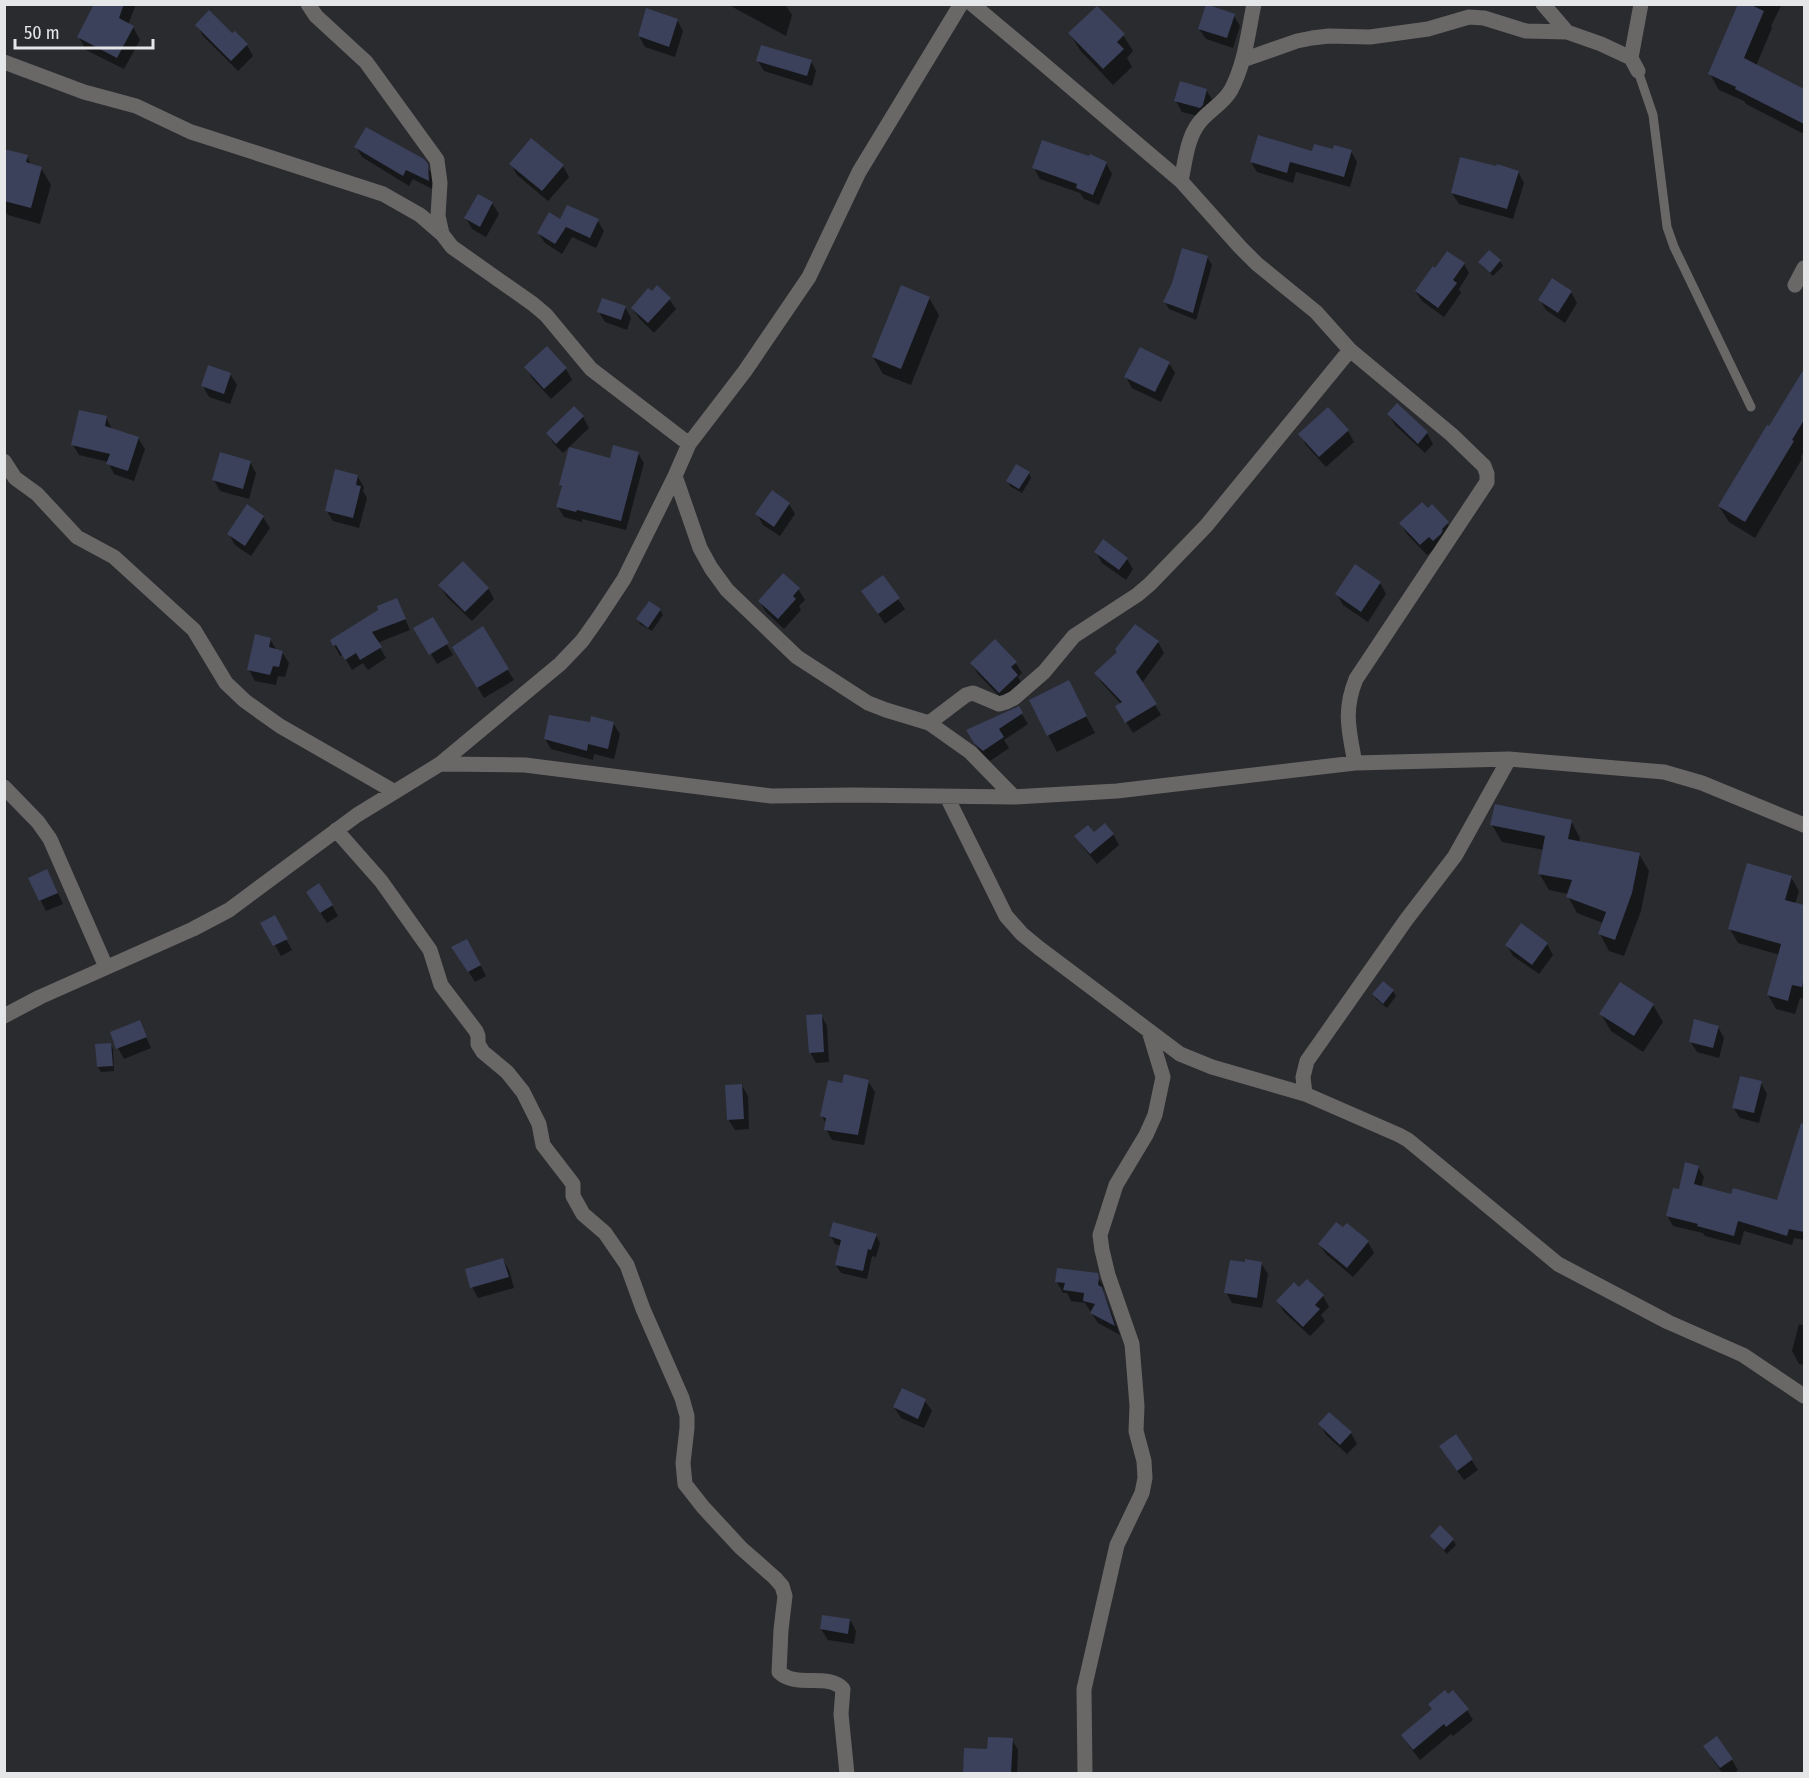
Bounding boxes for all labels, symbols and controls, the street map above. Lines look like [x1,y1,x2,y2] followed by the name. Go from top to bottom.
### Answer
[15,12,153,50] scale bar
[24,22,60,44] text: 50 m

